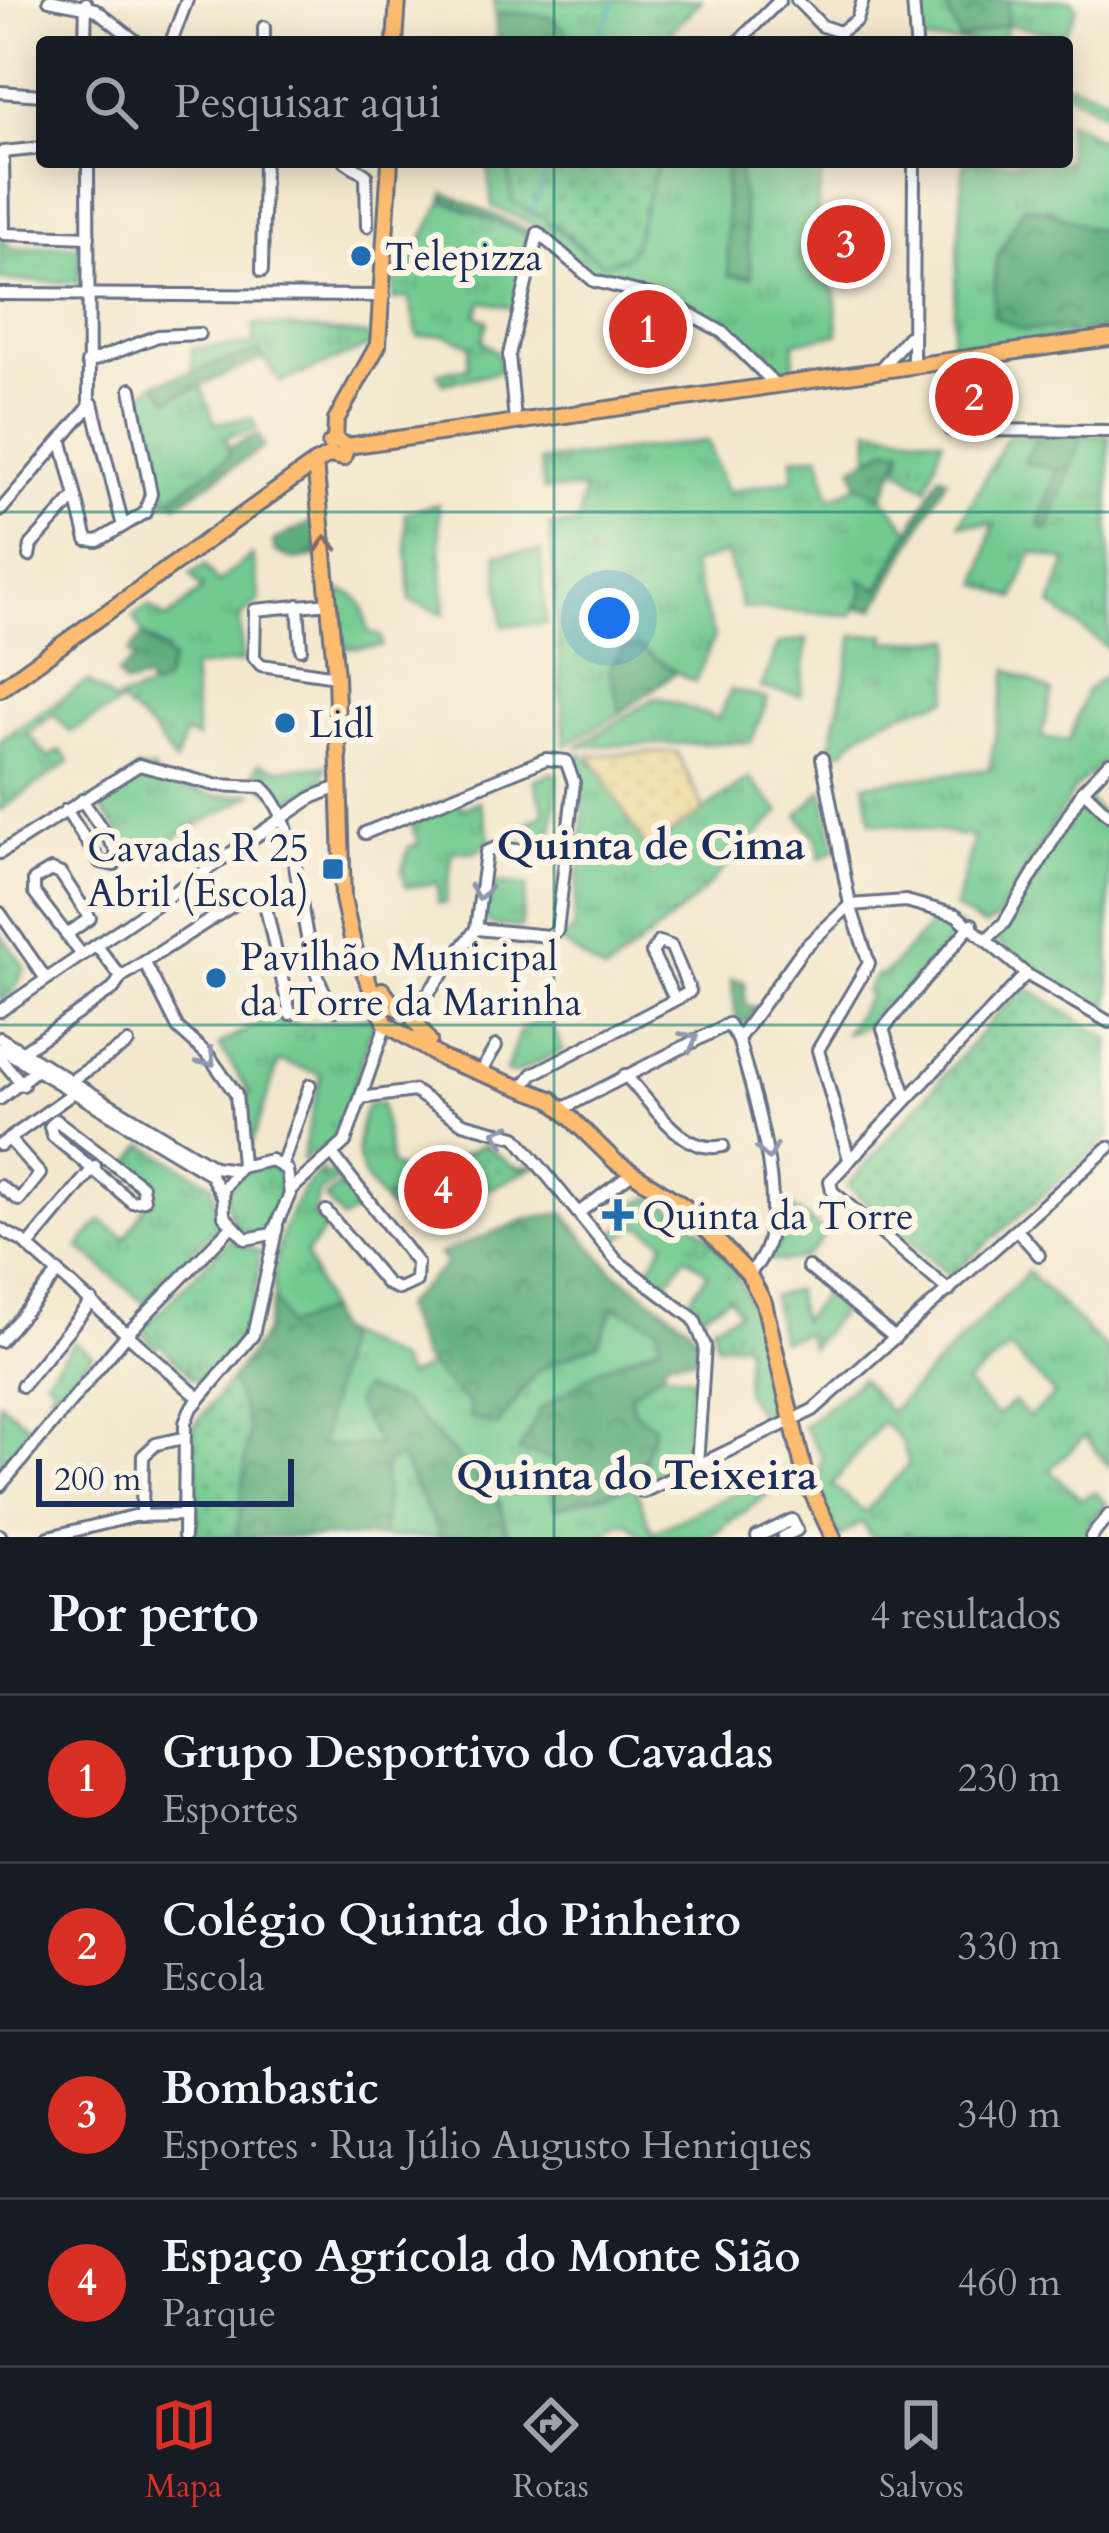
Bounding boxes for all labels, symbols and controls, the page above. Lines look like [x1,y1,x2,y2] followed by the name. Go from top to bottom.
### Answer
[36,36,1073,168] search box
[78,69,144,135] icon: search
[174,72,441,133] text: Pesquisar aqui
[807,199,885,289] pin: 3
[385,231,543,284] place label: Telepizza
[348,243,374,269] marker: Telepizza
[609,284,687,374] pin: 1
[935,352,1013,442] pin: 2
[313,534,339,553] one-way arrow
[579,588,639,648] your location
[309,698,374,751] place label: Lidl
[272,710,298,736] marker: Lidl
[496,817,806,874] district label: Quinta de Cima
[87,822,309,920] place label: Cavadas R 25 Abril (Escola)
[320,856,346,882] marker: Cavadas R 25 Abril (Escola)
[468,882,494,901] one-way arrow
[240,931,582,1029] place label: Pavilhão Municipal da Torre da Marinha
[203,965,229,991] marker: Pavilhão Municipal da Torre da Marinha
[678,1031,699,1055] one-way arrow
[194,1044,216,1066] one-way arrow
[491,1124,512,1149] one-way arrow
[754,1142,780,1162] one-way arrow
[404,1145,482,1235] pin: 4
[642,1190,914,1243] place label: Quinta da Torre
[605,1202,631,1228] marker: Quinta da Torre
[456,1447,818,1504] district label: Quinta do Teixeira
[36,1453,294,1506] scale bar
[54,1457,141,1502] text: 200 m
[48,1580,259,1650] text: Por perto
[870,1589,1061,1642] text: 4 resultados
[162,1722,773,1783] text: Grupo Desportivo do Cavadas
[77,1752,97,1805] text: 1
[958,1752,1061,1805] text: 230 m
[162,1783,298,1836] text: Esportes
[162,1890,741,1951] text: Colégio Quinta do Pinheiro
[77,1920,97,1973] text: 2
[958,1920,1061,1973] text: 330 m
[162,1951,265,2004] text: Escola
[162,2058,379,2119] text: Bombastic
[77,2088,97,2141] text: 3
[958,2088,1061,2141] text: 340 m
[162,2119,812,2172] text: Esportes · Rua Júlio Augusto Henriques
[162,2226,801,2287] text: Espaço Agrícola do Monte Sião
[77,2256,97,2309] text: 4
[958,2256,1061,2309] text: 460 m
[162,2287,276,2340] text: Parque
[145,2392,222,2509] tab: Mapa
[512,2392,589,2509] tab: Rotas
[879,2392,964,2509] tab: Salvos

